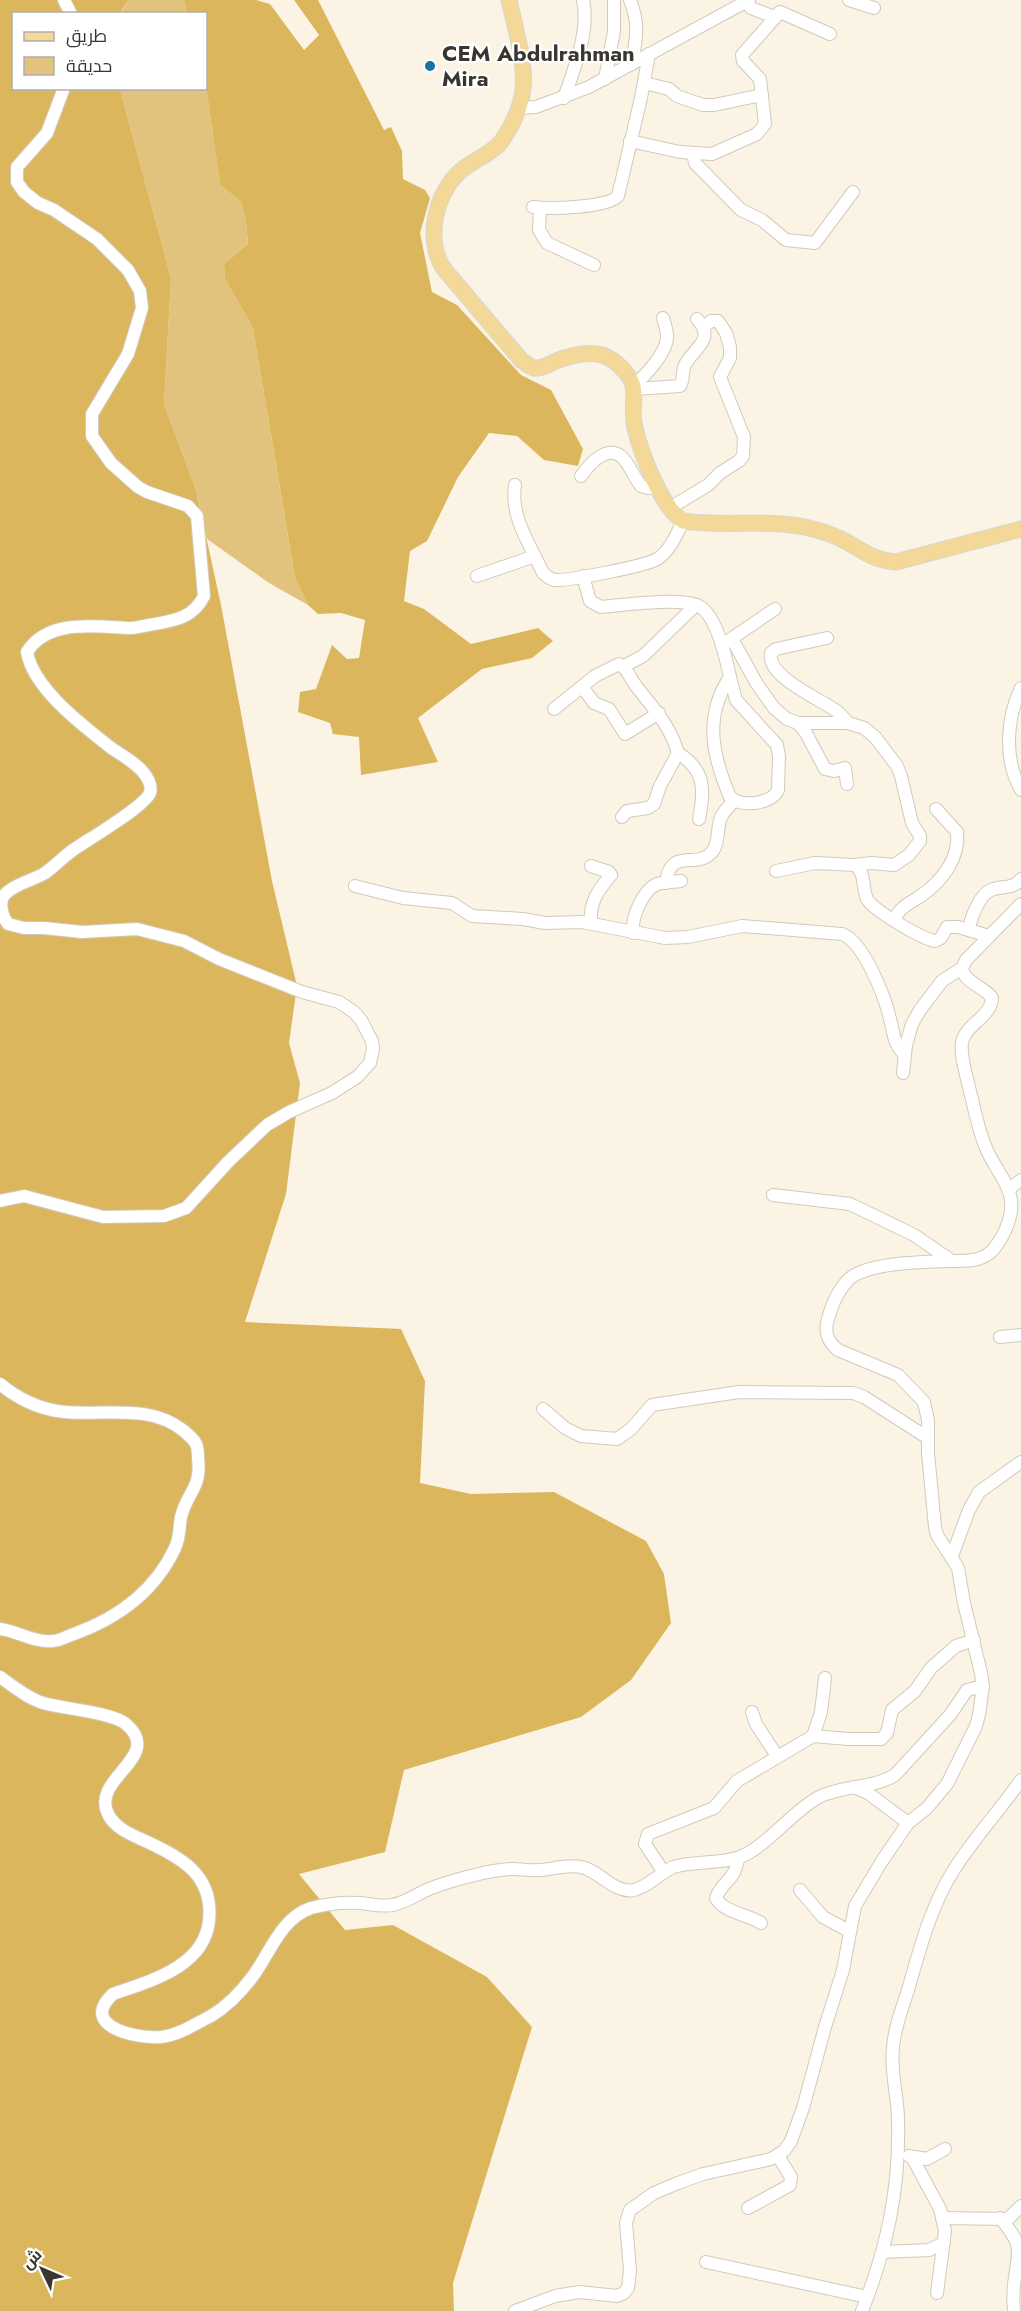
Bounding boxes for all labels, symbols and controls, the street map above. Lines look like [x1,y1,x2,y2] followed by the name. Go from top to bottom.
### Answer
[12,12,207,90] legend
[66,23,107,49] text: طريق
[442,37,635,94] place label: CEM Abdulrahman Mira
[66,53,112,79] text: حديقة
[423,59,437,73] marker: CEM Abdulrahman Mira
[12,2239,72,2299] north arrow
[16,2244,47,2274] text: ش

